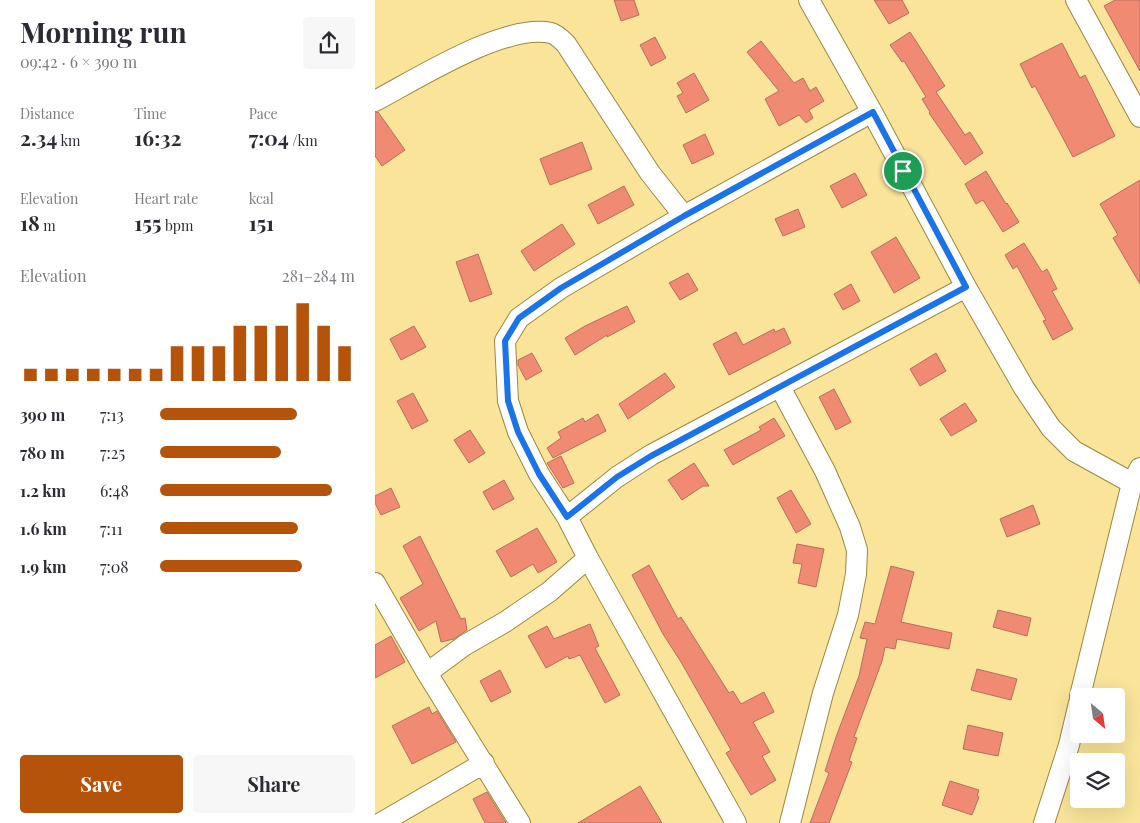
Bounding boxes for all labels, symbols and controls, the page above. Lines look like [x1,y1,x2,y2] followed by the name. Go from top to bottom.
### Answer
[20,13,187,50] text: Morning run
[303,17,355,69] button: share
[20,51,137,72] text: 09:42 · 6 × 390 m
[20,104,75,123] text: Distance
[134,104,167,123] text: Time
[249,104,278,123] text: Pace
[20,123,57,151] text: 2.34
[134,123,181,151] text: 16:32
[249,123,289,151] text: 7:04
[57,131,81,150] text: km
[289,131,318,150] text: /km
[882,150,924,192] pin
[889,157,917,185] icon: arrive
[20,189,78,208] text: Elevation
[134,189,198,208] text: Heart rate
[249,189,274,208] text: kcal
[20,208,40,236] text: 18
[134,208,161,236] text: 155
[249,208,274,236] text: 151
[40,216,56,235] text: m
[161,216,193,235] text: bpm
[20,265,87,286] text: Elevation
[282,265,355,286] text: 281–284 m
[20,404,65,425] text: 390 m
[100,404,124,425] text: 7:13
[20,442,65,463] text: 780 m
[100,442,125,463] text: 7:25
[20,480,66,501] text: 1.2 km
[100,480,129,501] text: 6:48
[20,518,67,539] text: 1.6 km
[100,518,123,539] text: 7:11
[20,556,67,577] text: 1.9 km
[100,556,129,577] text: 7:08
[1070,688,1125,742] north arrow
[1070,688,1125,808] map controls
[1070,753,1125,808] button: layers
[20,755,183,813] button: Save
[193,755,355,813] button: Share

